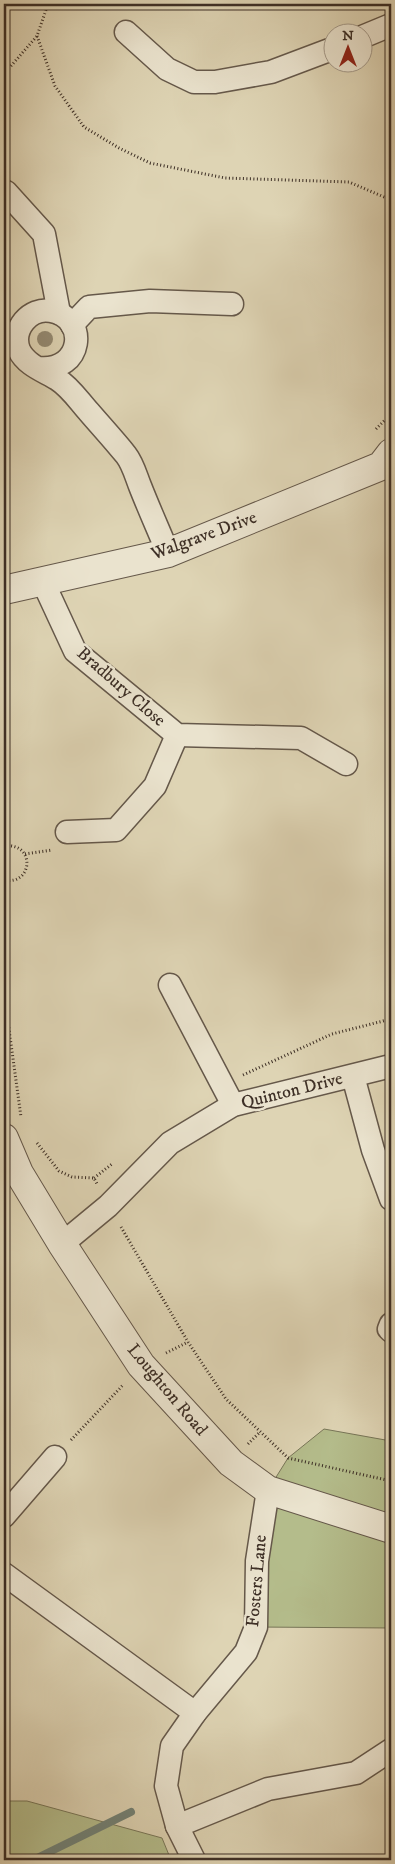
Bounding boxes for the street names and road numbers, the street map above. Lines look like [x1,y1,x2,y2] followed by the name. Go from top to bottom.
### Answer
[147,507,260,566] street label: Walgrave Drive
[72,642,170,732] street label: Bradbury Close
[239,1068,345,1114] street label: Quinton Drive
[122,1339,212,1441] street label: Loughton Road
[242,1534,272,1628] street label: Fosters Lane

